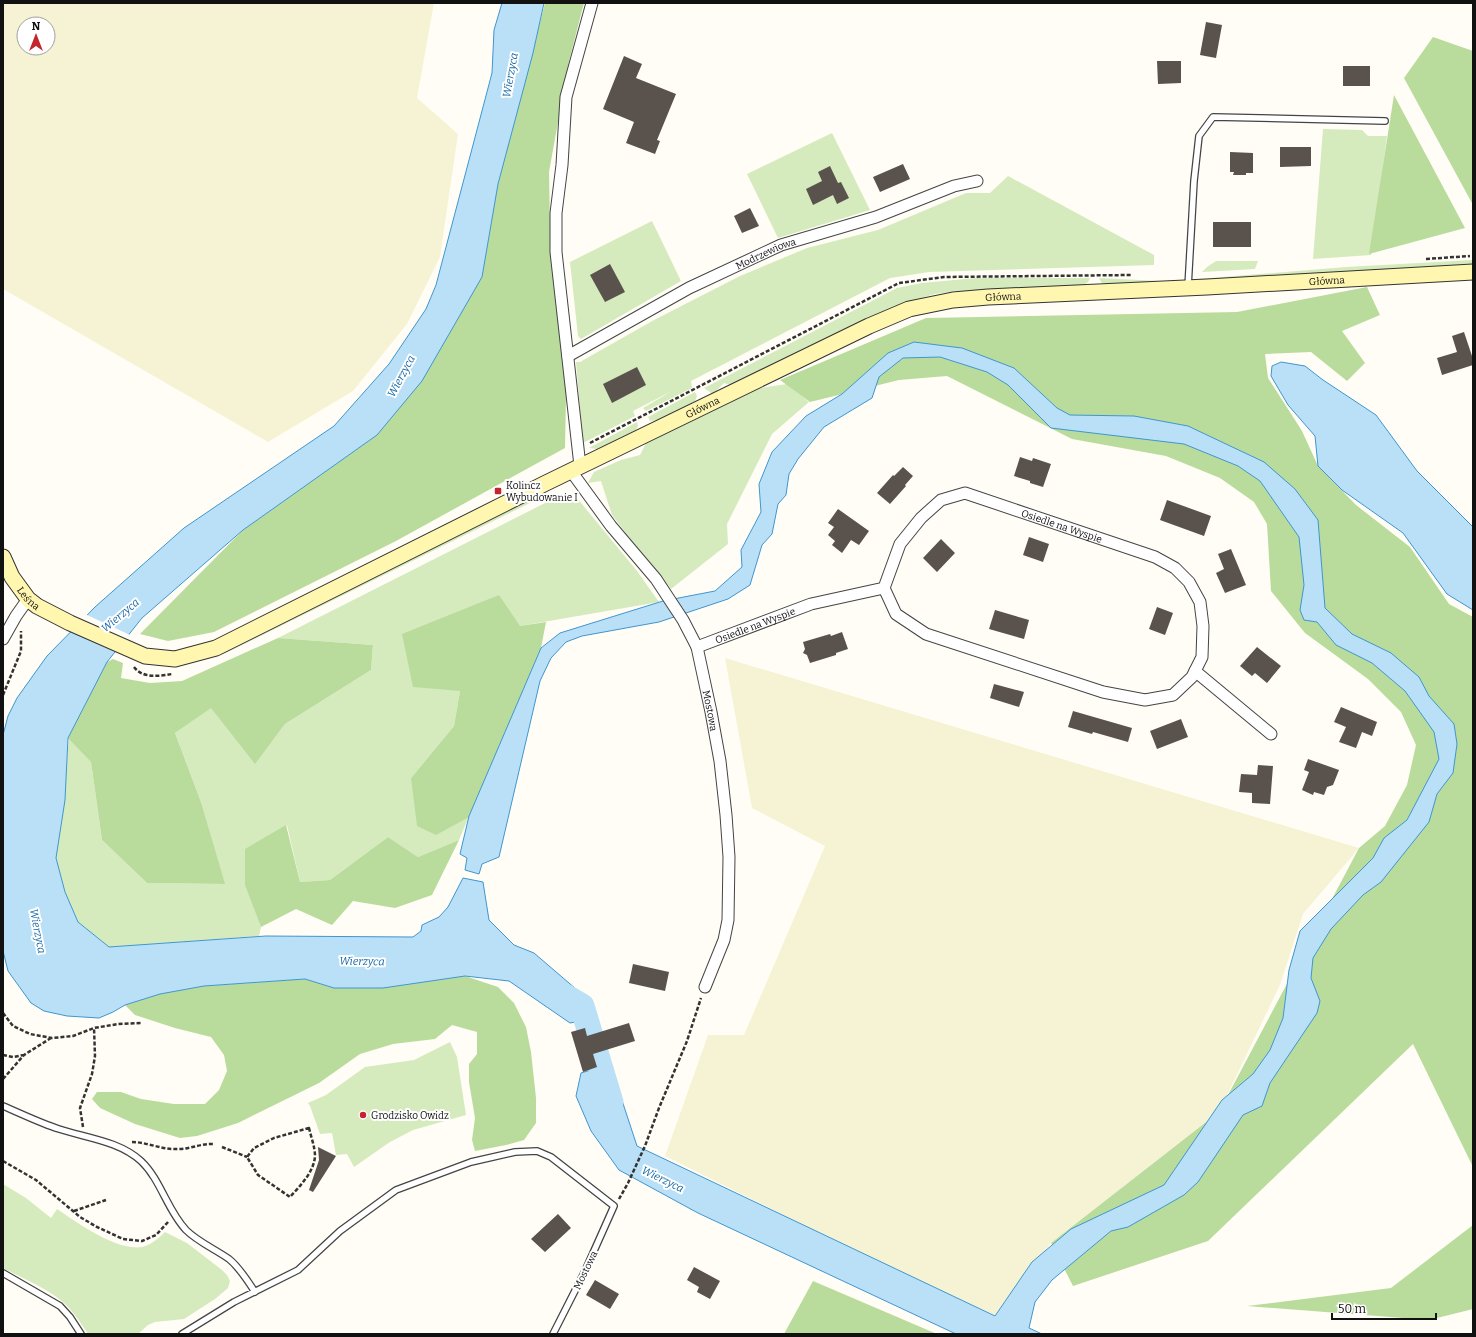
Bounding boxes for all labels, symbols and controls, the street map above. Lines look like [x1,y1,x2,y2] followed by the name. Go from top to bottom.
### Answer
[16,16,56,56] north arrow
[32,20,41,33] text: N
[500,52,521,99] water label: Wierzyca
[734,236,798,272] street label: Modrzewiowa
[1308,274,1346,288] street label: Główna
[985,290,1022,304] street label: Główna
[385,353,418,399] water label: Wierzyca
[684,394,722,421] street label: Główna
[506,480,578,504] place label: Kolincz Wybudowanie I
[493,486,503,496] marker: Kolincz Wybudowanie I
[1020,507,1104,546] street label: Osiedle na Wyspie
[14,585,42,613] street label: Leśna
[99,596,142,635] water label: Wierzyca
[714,605,797,647] street label: Osiedle na Wyspie
[699,689,719,733] street label: Mostowa
[27,908,48,955] water label: Wierzyca
[339,955,385,968] water label: Wierzyca
[358,1110,368,1120] marker: Grodzisko Owidz
[371,1110,449,1122] place label: Grodzisko Owidz
[640,1164,686,1195] water label: Wierzyca
[571,1249,601,1292] street label: Mostowa
[1332,1295,1436,1321] scale bar
[1338,1302,1367,1316] text: 50 m

